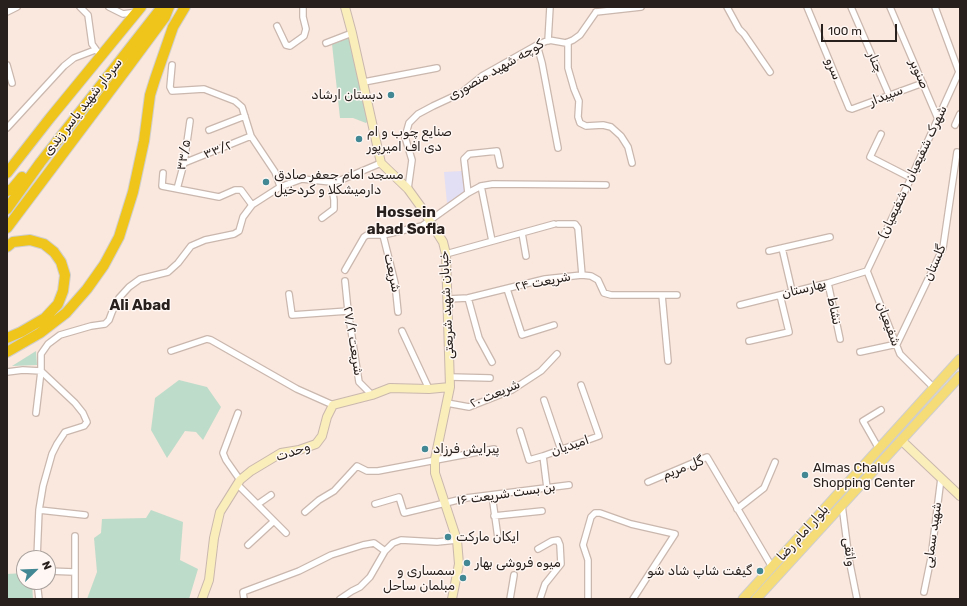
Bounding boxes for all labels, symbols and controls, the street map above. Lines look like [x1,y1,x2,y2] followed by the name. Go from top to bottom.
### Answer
[823,16,899,42] scale bar
[828,24,862,38] text: 100 m
[445,36,547,104] street label: کوچه شهید منصوری
[864,49,886,75] street label: چنار
[40,55,126,159] street label: سردار شهید یاسر زندی
[822,56,844,82] street label: سرو
[906,57,932,91] street label: صنوبر
[867,82,905,110] street label: سپیدار
[311,87,383,103] place label: دبستان ارشاد
[386,90,396,100] marker: دبستان ارشاد
[875,103,951,241] street label: شهرک شفیعیان ( شفیعیان)
[367,124,452,155] place label: صنایع چوب و ام دی اف امیرپور
[354,134,364,144] marker: صنایع چوب و ام دی اف امیرپور
[201,137,235,163] street label: ۳۳/۲
[173,138,195,172] street label: ۳۳/۵
[274,167,403,198] place label: مسجد امام جعفر صادق دارمیشکلا و کردخیل
[261,177,271,187] marker: مسجد امام جعفر صادق دارمیشکلا و کردخیل
[367,204,445,239] district label: Hossein abad Sofla
[920,243,950,283] street label: گلستان
[436,250,458,360] street label: خیابان شهید شریعتی
[380,252,404,294] street label: شریعت
[514,269,572,295] street label: شریعت ۲۴
[780,276,828,302] street label: بهارستان
[823,296,845,326] street label: نشاط
[109,297,171,315] district label: Ali Abad
[872,299,904,349] street label: شفیعیان
[340,305,366,377] street label: شریعت ۲۷/۲
[467,376,523,412] street label: شریعت ۲۰
[549,432,591,460] street label: امیدیان
[274,439,312,465] street label: وحدت
[433,441,499,457] place label: پیرایش فرزاد
[420,444,430,454] marker: پیرایش فرزاد
[660,453,706,483] street label: گل مریم
[813,460,915,491] place label: Almas Chalus Shopping Center
[800,470,810,480] marker: Almas Chalus Shopping Center
[456,479,556,509] street label: بن بست شریعت ۱۶
[921,501,945,569] street label: شهید سمایی
[774,502,832,564] street label: بلوار امام رضا
[456,529,520,545] place label: ایکان مارکت
[443,532,453,542] marker: ایکان مارکت
[839,536,859,568] street label: واثقی
[16,550,56,590] north arrow
[475,555,561,571] place label: میوه فروشی بهار
[462,558,472,568] marker: میوه فروشی بهار
[39,559,54,572] text: N
[383,563,455,594] place label: سمساری و مبلمان ساحل
[647,563,752,579] place label: گیفت شاپ شاد شو
[755,566,765,576] marker: گیفت شاپ شاد شو
[458,573,468,583] marker: سمساری و مبلمان ساحل

